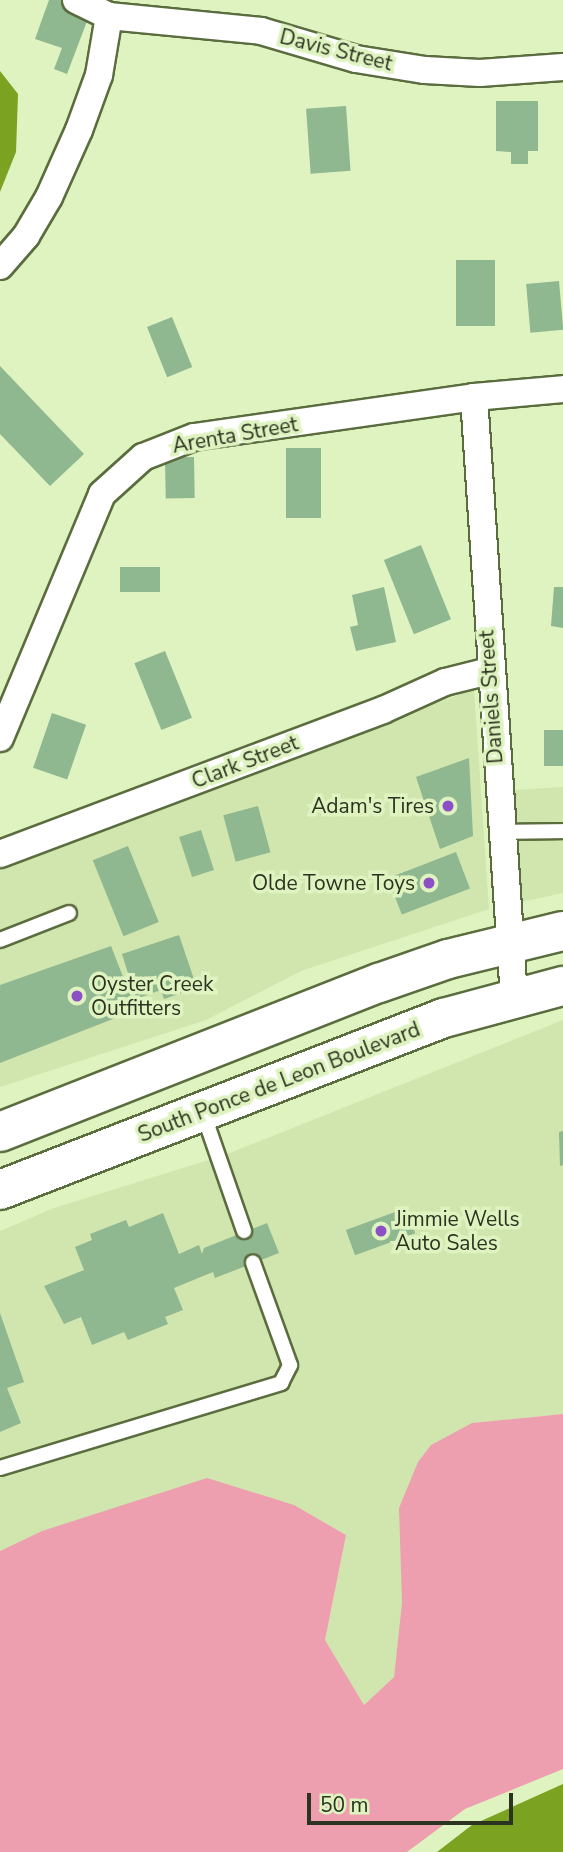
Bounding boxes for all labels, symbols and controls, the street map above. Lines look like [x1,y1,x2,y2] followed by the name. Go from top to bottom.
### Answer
[277,24,395,76] street label: Davis Street
[170,412,300,458] street label: Arenta Street
[474,629,508,765] street label: Daniels Street
[188,730,302,794] street label: Clark Street
[311,793,434,819] place label: Adam's Tires
[440,798,456,814] marker: Adam's Tires
[252,870,415,896] place label: Olde Towne Toys
[421,875,437,891] marker: Olde Towne Toys
[91,971,213,1021] place label: Oyster Creek Outfitters
[69,988,85,1004] marker: Oyster Creek Outfitters
[134,1016,424,1148] street label: South Ponce de Leon Boulevard
[395,1206,520,1256] place label: Jimmie Wells Auto Sales
[373,1223,389,1239] marker: Jimmie Wells Auto Sales
[311,1778,518,1822] scale bar
[320,1791,369,1819] text: 50 m

